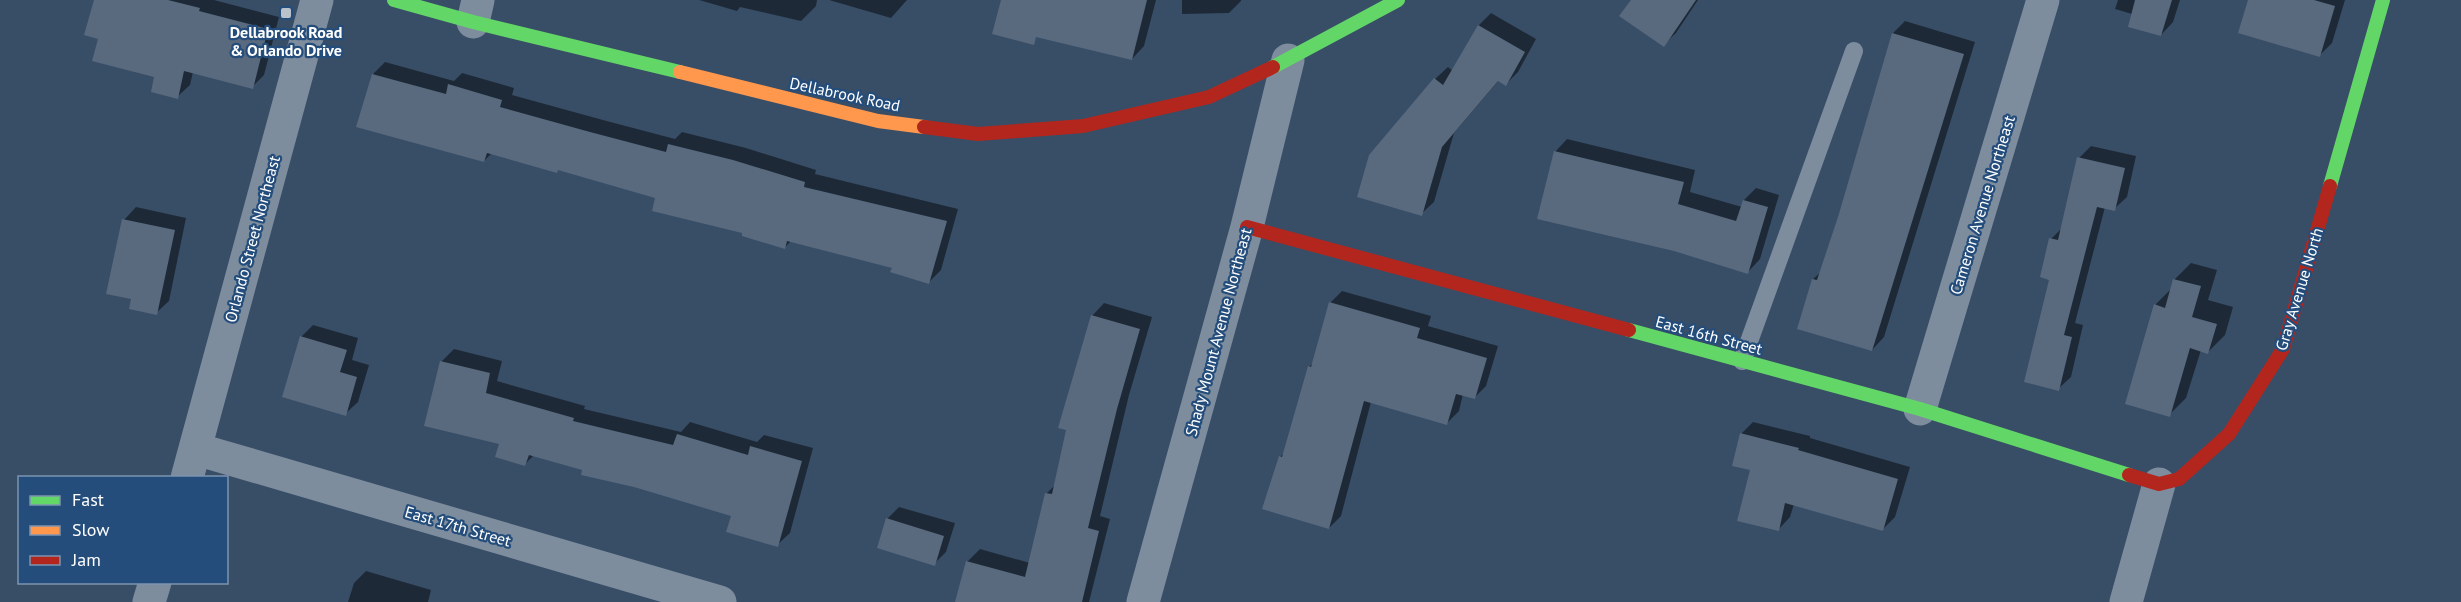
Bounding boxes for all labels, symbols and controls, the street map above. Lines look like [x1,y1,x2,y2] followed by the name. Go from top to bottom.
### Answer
[279,6,293,20] marker: Dellabrook Road & Orlando Drive
[230,22,342,60] place label: Dellabrook Road & Orlando Drive
[788,73,902,115] street label: Dellabrook Road
[1945,112,2019,297] street label: Cameron Avenue Northeast
[220,153,284,325] street label: Orlando Street Northeast
[1181,225,1256,438] street label: Shady Mount Avenue Northeast
[2271,225,2327,353] street label: Gray Avenue North
[1653,311,1765,359] street label: East 16th Street
[18,476,228,584] legend
[72,488,104,511] text: Fast
[403,501,514,551] street label: East 17th Street
[72,518,110,541] text: Slow
[71,548,101,571] text: Jam

